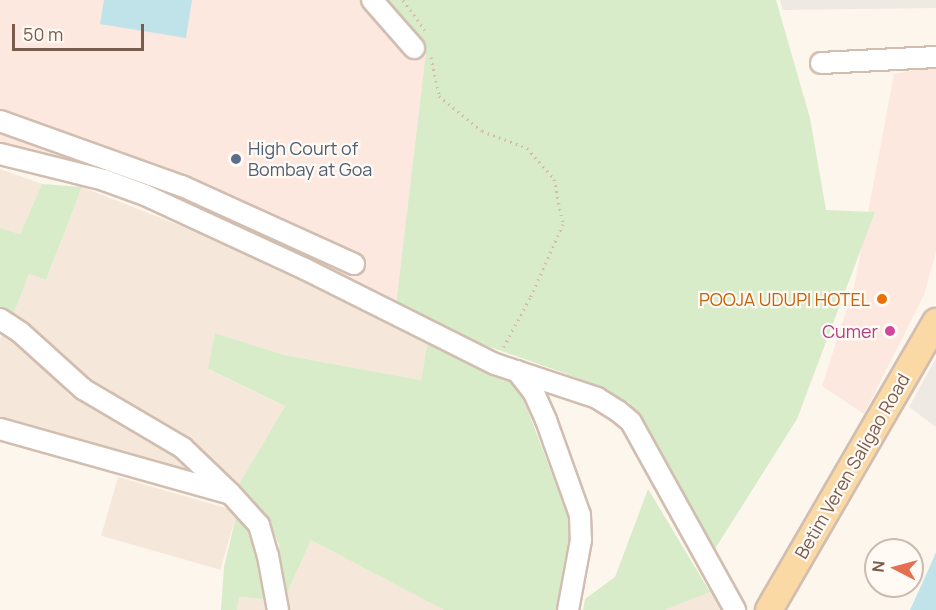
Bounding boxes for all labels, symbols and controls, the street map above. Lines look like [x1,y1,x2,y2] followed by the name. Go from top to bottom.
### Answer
[15,12,147,50] scale bar
[23,22,63,46] text: 50 m
[248,138,372,180] place label: High Court of Bombay at Goa
[229,152,243,166] marker: High Court of Bombay at Goa
[699,288,870,310] place label: POOJA UDUPI HOTEL
[875,292,889,306] marker: POOJA UDUPI HOTEL
[822,320,878,342] place label: Cumer
[883,324,897,338] marker: Cumer
[790,370,914,562] street label: Betim Veren Saligao Road
[864,538,924,598] north arrow
[867,559,890,573] text: N

